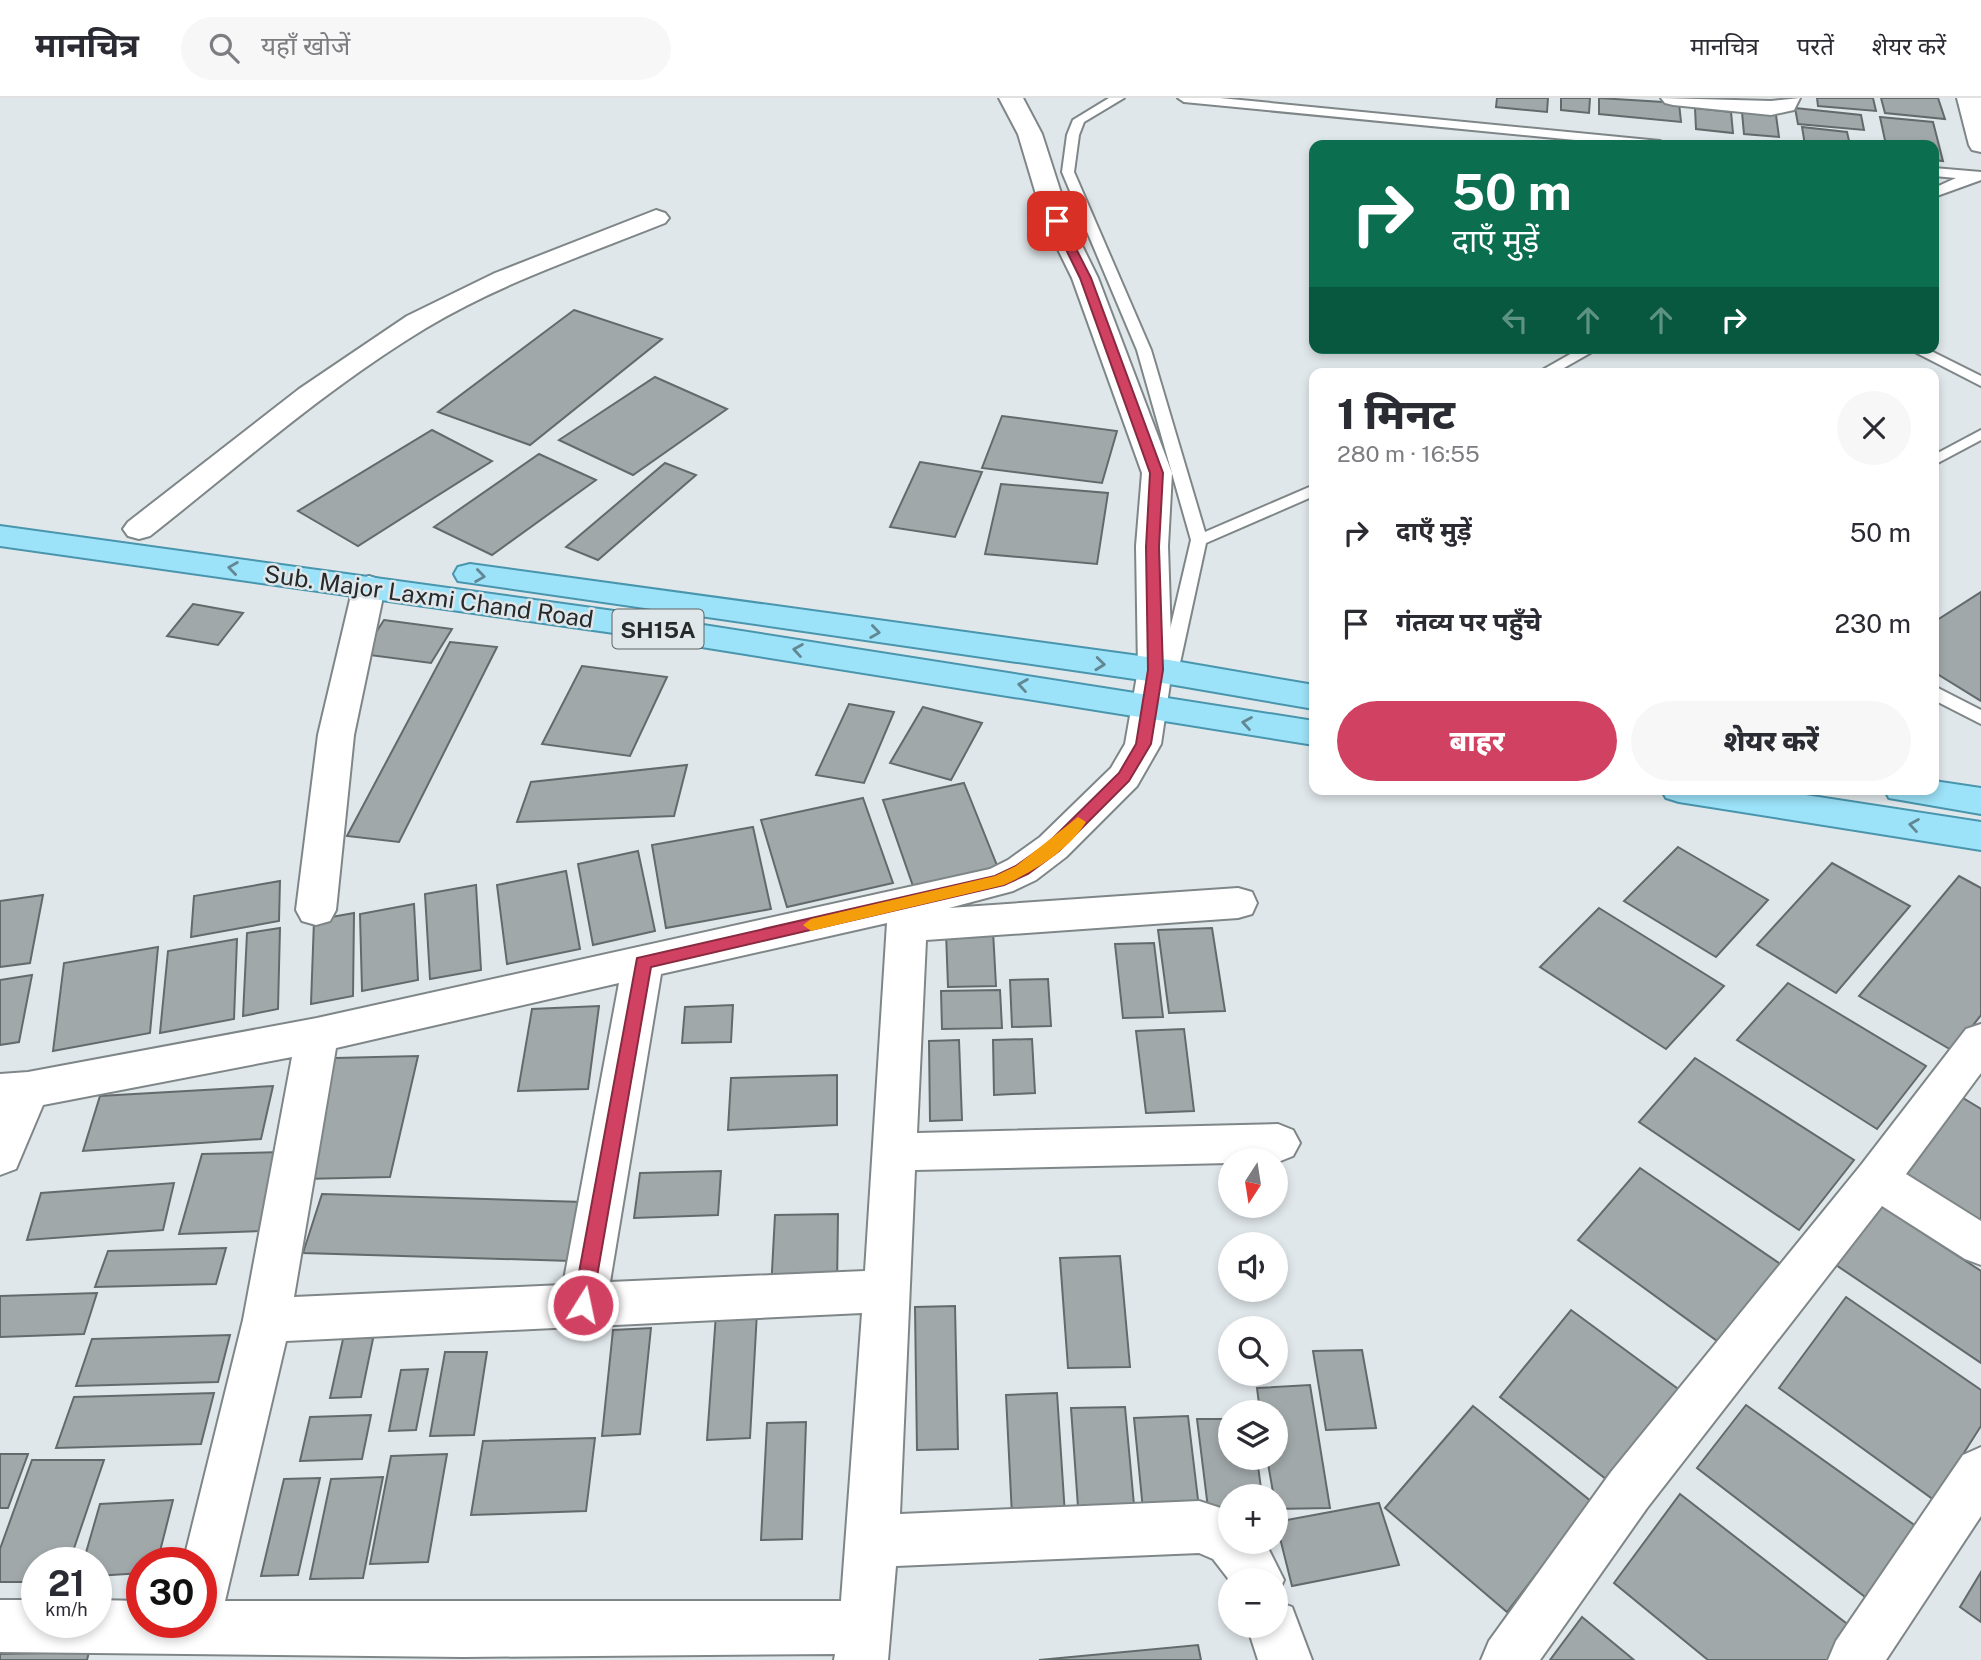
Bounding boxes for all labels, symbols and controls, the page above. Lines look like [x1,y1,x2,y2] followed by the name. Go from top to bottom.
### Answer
[181,17,671,80] search box
[35,26,139,64] text: मानचित्र
[205,29,243,67] icon: search
[261,30,350,61] text: यहाँ खोजें
[1690,32,1759,60] text: मानचित्र
[1797,32,1834,60] text: परतें
[1872,32,1946,60] text: शेयर करें
[1452,163,1572,221] text: 50 m
[1337,168,1428,259] icon: right
[1027,191,1087,251] pin
[1038,202,1076,240] icon: arrive
[1452,222,1539,259] text: दाएँ मुड़ें
[1496,301,1534,339] icon: left
[1569,301,1607,339] icon: ahead
[1642,301,1680,339] icon: ahead
[1715,301,1753,339] icon: right
[1337,389,1455,438] text: 1 मिनट
[1837,391,1911,465] button: close
[1337,440,1480,467] text: 280 m · 16:55
[1337,514,1375,552] icon: right
[1396,515,1472,546] text: दाएँ मुड़ें
[1850,517,1911,548] text: 50 m
[263,559,595,633] street label: Sub. Major Laxmi Chand Road
[227,560,239,575] one-way arrow
[474,568,486,583] one-way arrow
[1337,605,1375,643] icon: arrive
[1396,606,1541,637] text: गंतव्य पर पहुँचे
[1835,608,1911,639] text: 230 m
[612,610,704,649] road number: SH15A
[869,624,881,639] one-way arrow
[792,643,804,658] one-way arrow
[1095,656,1106,671] one-way arrow
[1017,678,1028,693] one-way arrow
[1337,701,1617,781] button: बाहर
[1631,701,1911,781] button: शेयर करें
[1241,716,1253,731] one-way arrow
[1908,818,1919,833] one-way arrow
[1218,1148,1288,1218] north arrow
[1218,1148,1288,1638] map controls
[1218,1232,1288,1302] button: sound
[546,1268,620,1342] position arrow
[1218,1316,1288,1386] button: search
[1218,1400,1288,1470] button: layers
[1218,1484,1288,1554] button: +
[126,1547,217,1638] speed limit sign: 30
[48,1563,85,1604] text: 21
[1218,1568,1288,1638] button: −
[45,1599,88,1620] text: km/h

